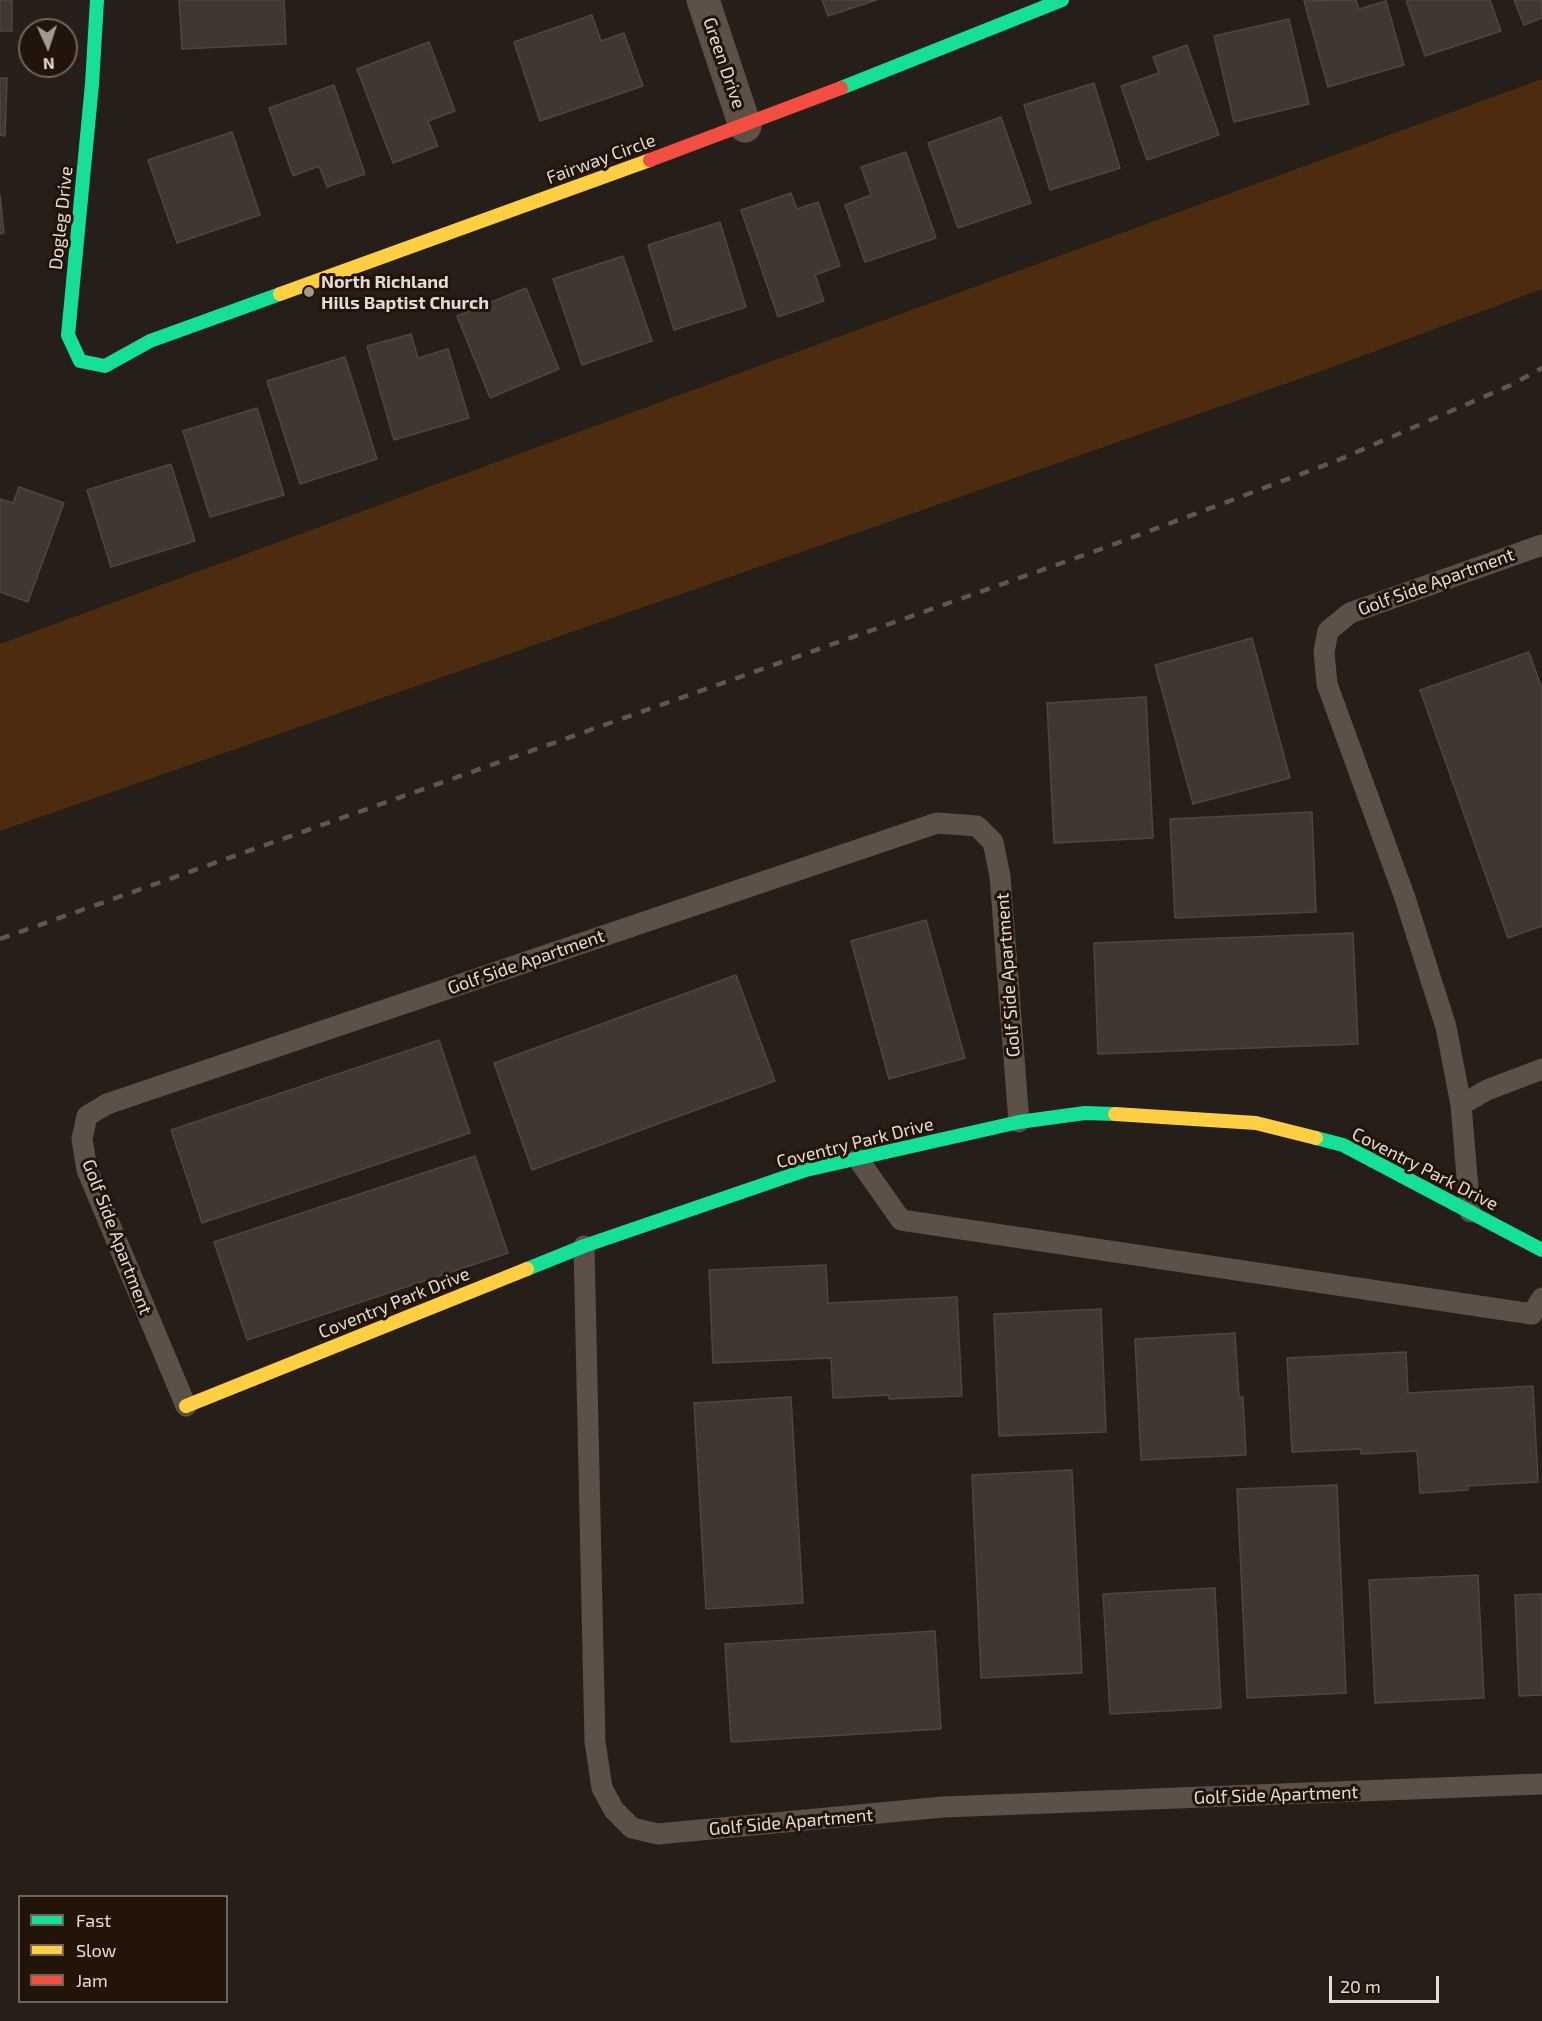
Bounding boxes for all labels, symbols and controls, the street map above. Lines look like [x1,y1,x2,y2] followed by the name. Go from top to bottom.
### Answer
[698,15,750,111] street label: Green Drive
[18,18,78,78] north arrow
[43,55,55,74] text: N
[543,129,659,189] street label: Fairway Circle
[45,165,77,271] street label: Dogleg Drive
[321,271,489,314] place label: North Richland Hills Baptist Church
[302,285,316,299] marker: North Richland Hills Baptist Church
[1355,544,1517,620] street label: Golf Side Apartment
[991,892,1025,1058] street label: Golf Side Apartment
[445,925,607,999] street label: Golf Side Apartment
[774,1113,936,1173] street label: Coventry Park Drive
[1348,1123,1502,1215] street label: Coventry Park Drive
[77,1156,157,1318] street label: Golf Side Apartment
[315,1263,473,1343] street label: Coventry Park Drive
[1193,1781,1359,1809] street label: Golf Side Apartment
[708,1804,874,1840] street label: Golf Side Apartment
[18,1895,228,2003] legend
[76,1909,111,1931] text: Fast
[76,1939,116,1961] text: Slow
[1332,1964,1442,2002] scale bar
[76,1969,108,1991] text: Jam
[1340,1975,1381,1997] text: 20 m

